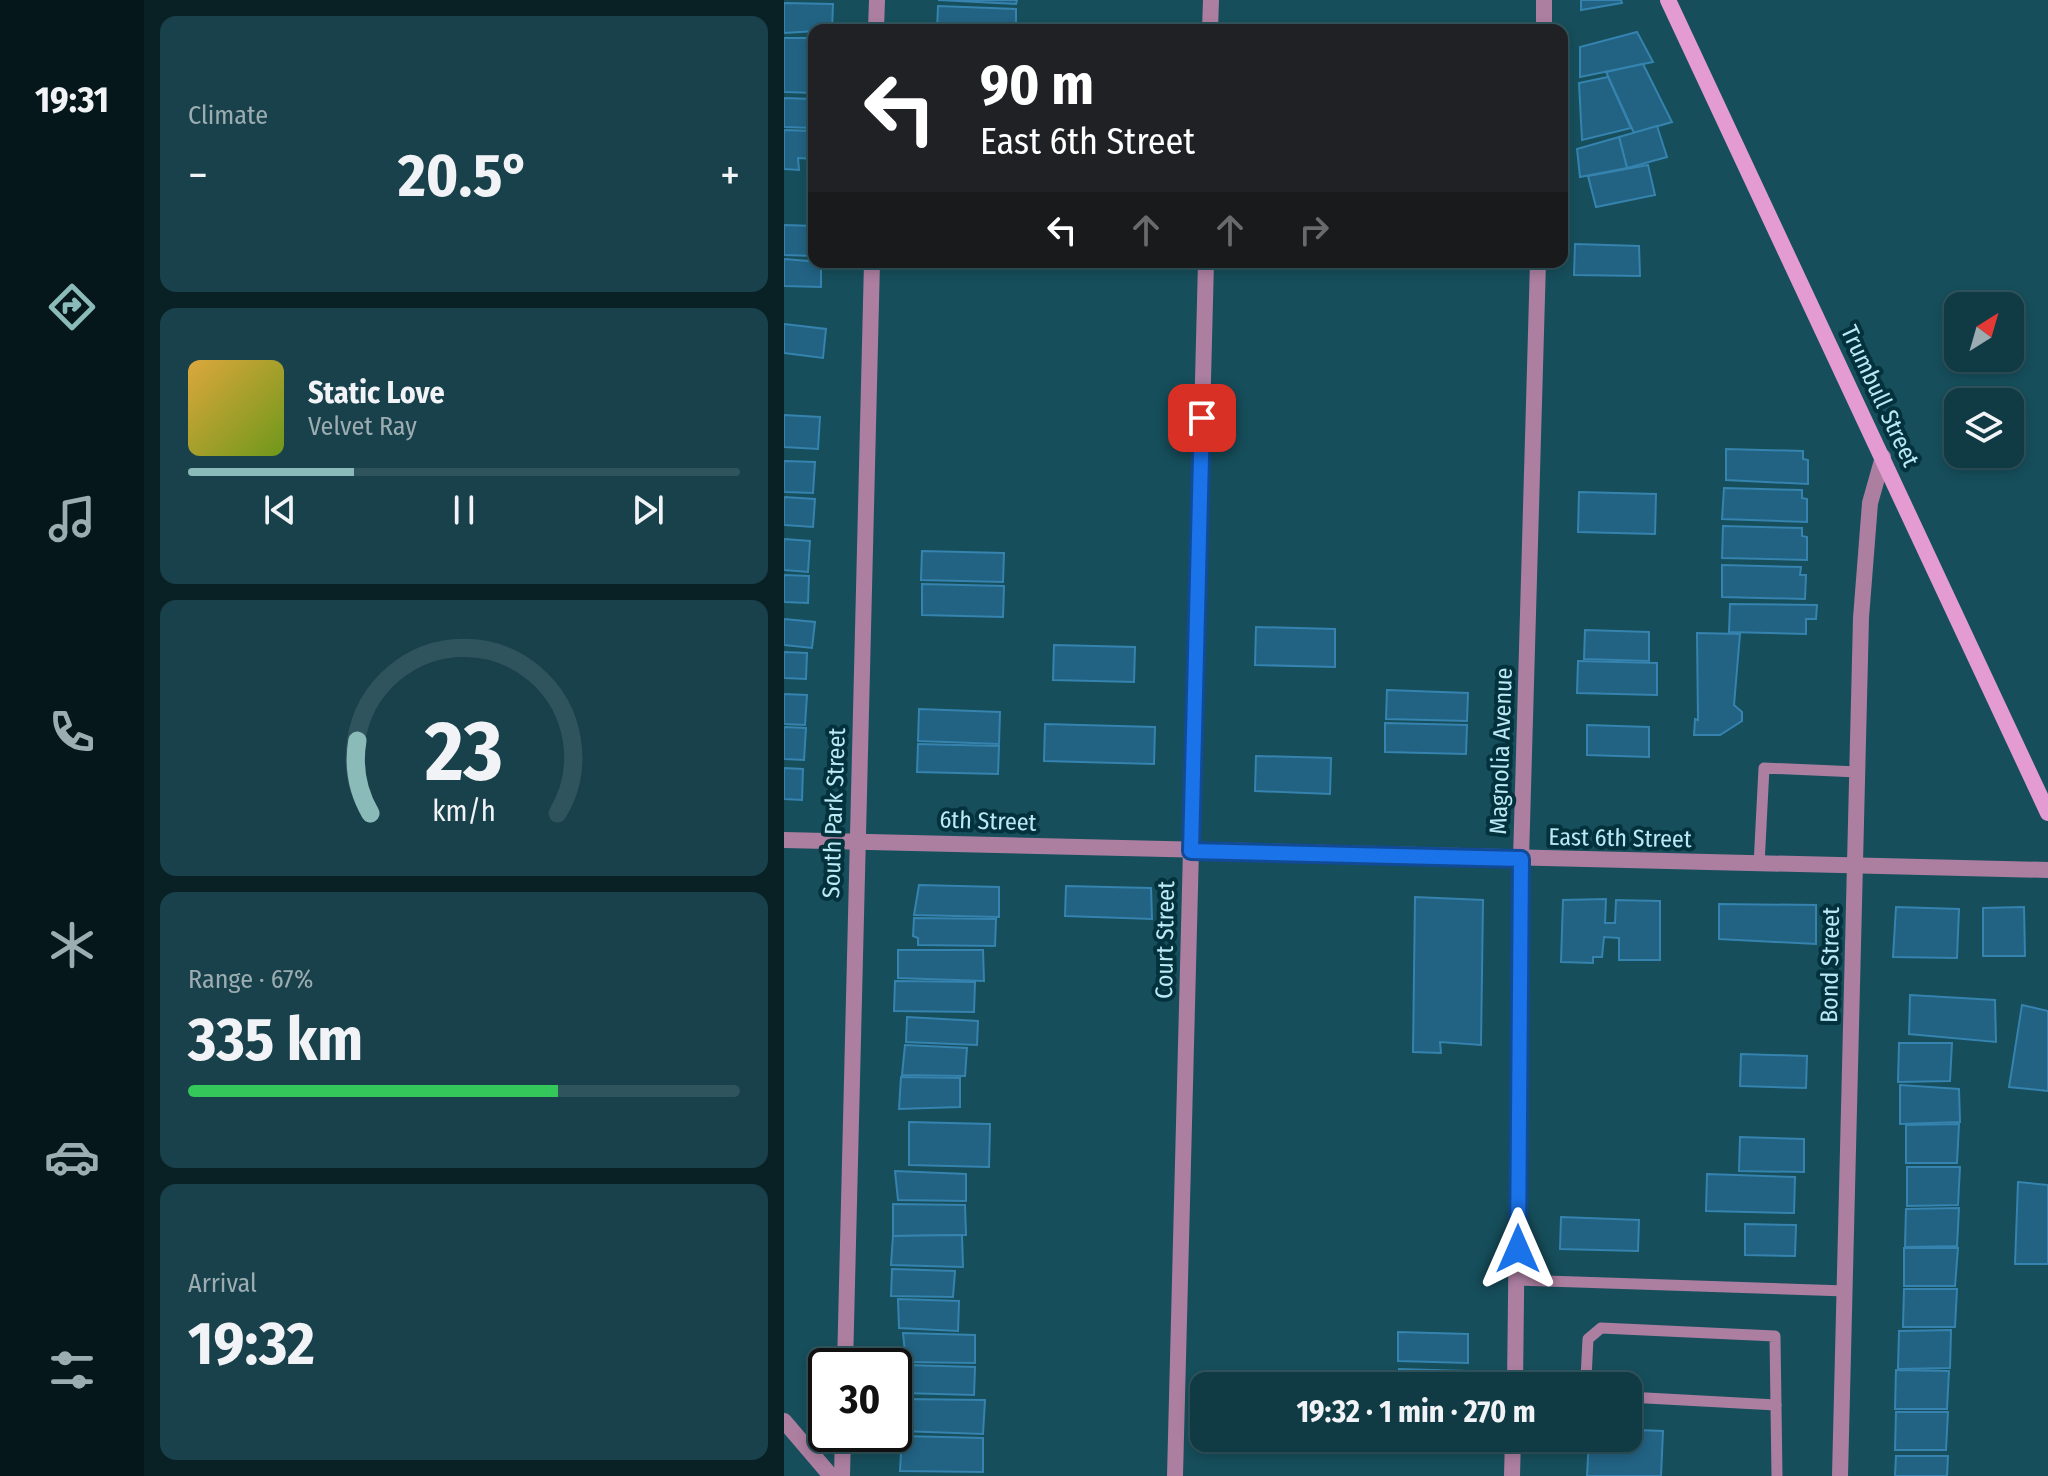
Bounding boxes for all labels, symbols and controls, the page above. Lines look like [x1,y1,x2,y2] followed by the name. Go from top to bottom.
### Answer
[980,52,1094,119] text: 90 m
[848,56,952,160] icon: left
[35,78,109,122] text: 19:31
[188,100,268,131] text: Climate
[980,120,1195,164] text: East 6th Street
[398,140,530,212] text: 20.5°
[188,149,208,202] text: −
[720,149,740,202] text: +
[1040,208,1084,252] icon: left
[1124,208,1168,252] icon: ahead
[1208,208,1252,252] icon: ahead
[1292,208,1336,252] icon: right
[44,279,100,335] icon: directions
[1944,292,2024,372] north arrow
[1944,292,2024,468] map controls
[1835,321,1925,471] street label: Trumbull Street
[308,375,445,411] text: Static Love
[1168,384,1236,452] pin
[1944,388,2024,468] button: layers
[1180,396,1224,440] icon: arrive
[308,411,417,442] text: Velvet Ray
[258,488,302,532] icon: previous
[442,488,486,532] icon: pause
[626,488,670,532] icon: next
[44,491,100,547] icon: music
[1484,667,1518,835] street label: Magnolia Avenue
[424,702,503,802] text: 23
[44,704,100,760] icon: phone
[817,727,851,899] street label: South Park Street
[432,794,496,829] text: km/h
[939,805,1037,837] street label: 6th Street
[1548,823,1692,853] street label: East 6th Street
[1150,881,1180,999] street label: Court Street
[1815,907,1845,1023] street label: Bond Street
[44,917,100,973] icon: climate
[188,964,313,995] text: Range · 67%
[188,1004,363,1076] text: 335 km
[44,1129,100,1185] icon: car
[1476,1207,1560,1291] position arrow
[188,1268,257,1299] text: Arrival
[188,1308,315,1380] text: 19:32
[44,1342,100,1398] icon: filters
[808,1348,912,1452] speed limit sign: 30
[1296,1394,1536,1430] text: 19:32 · 1 min · 270 m

